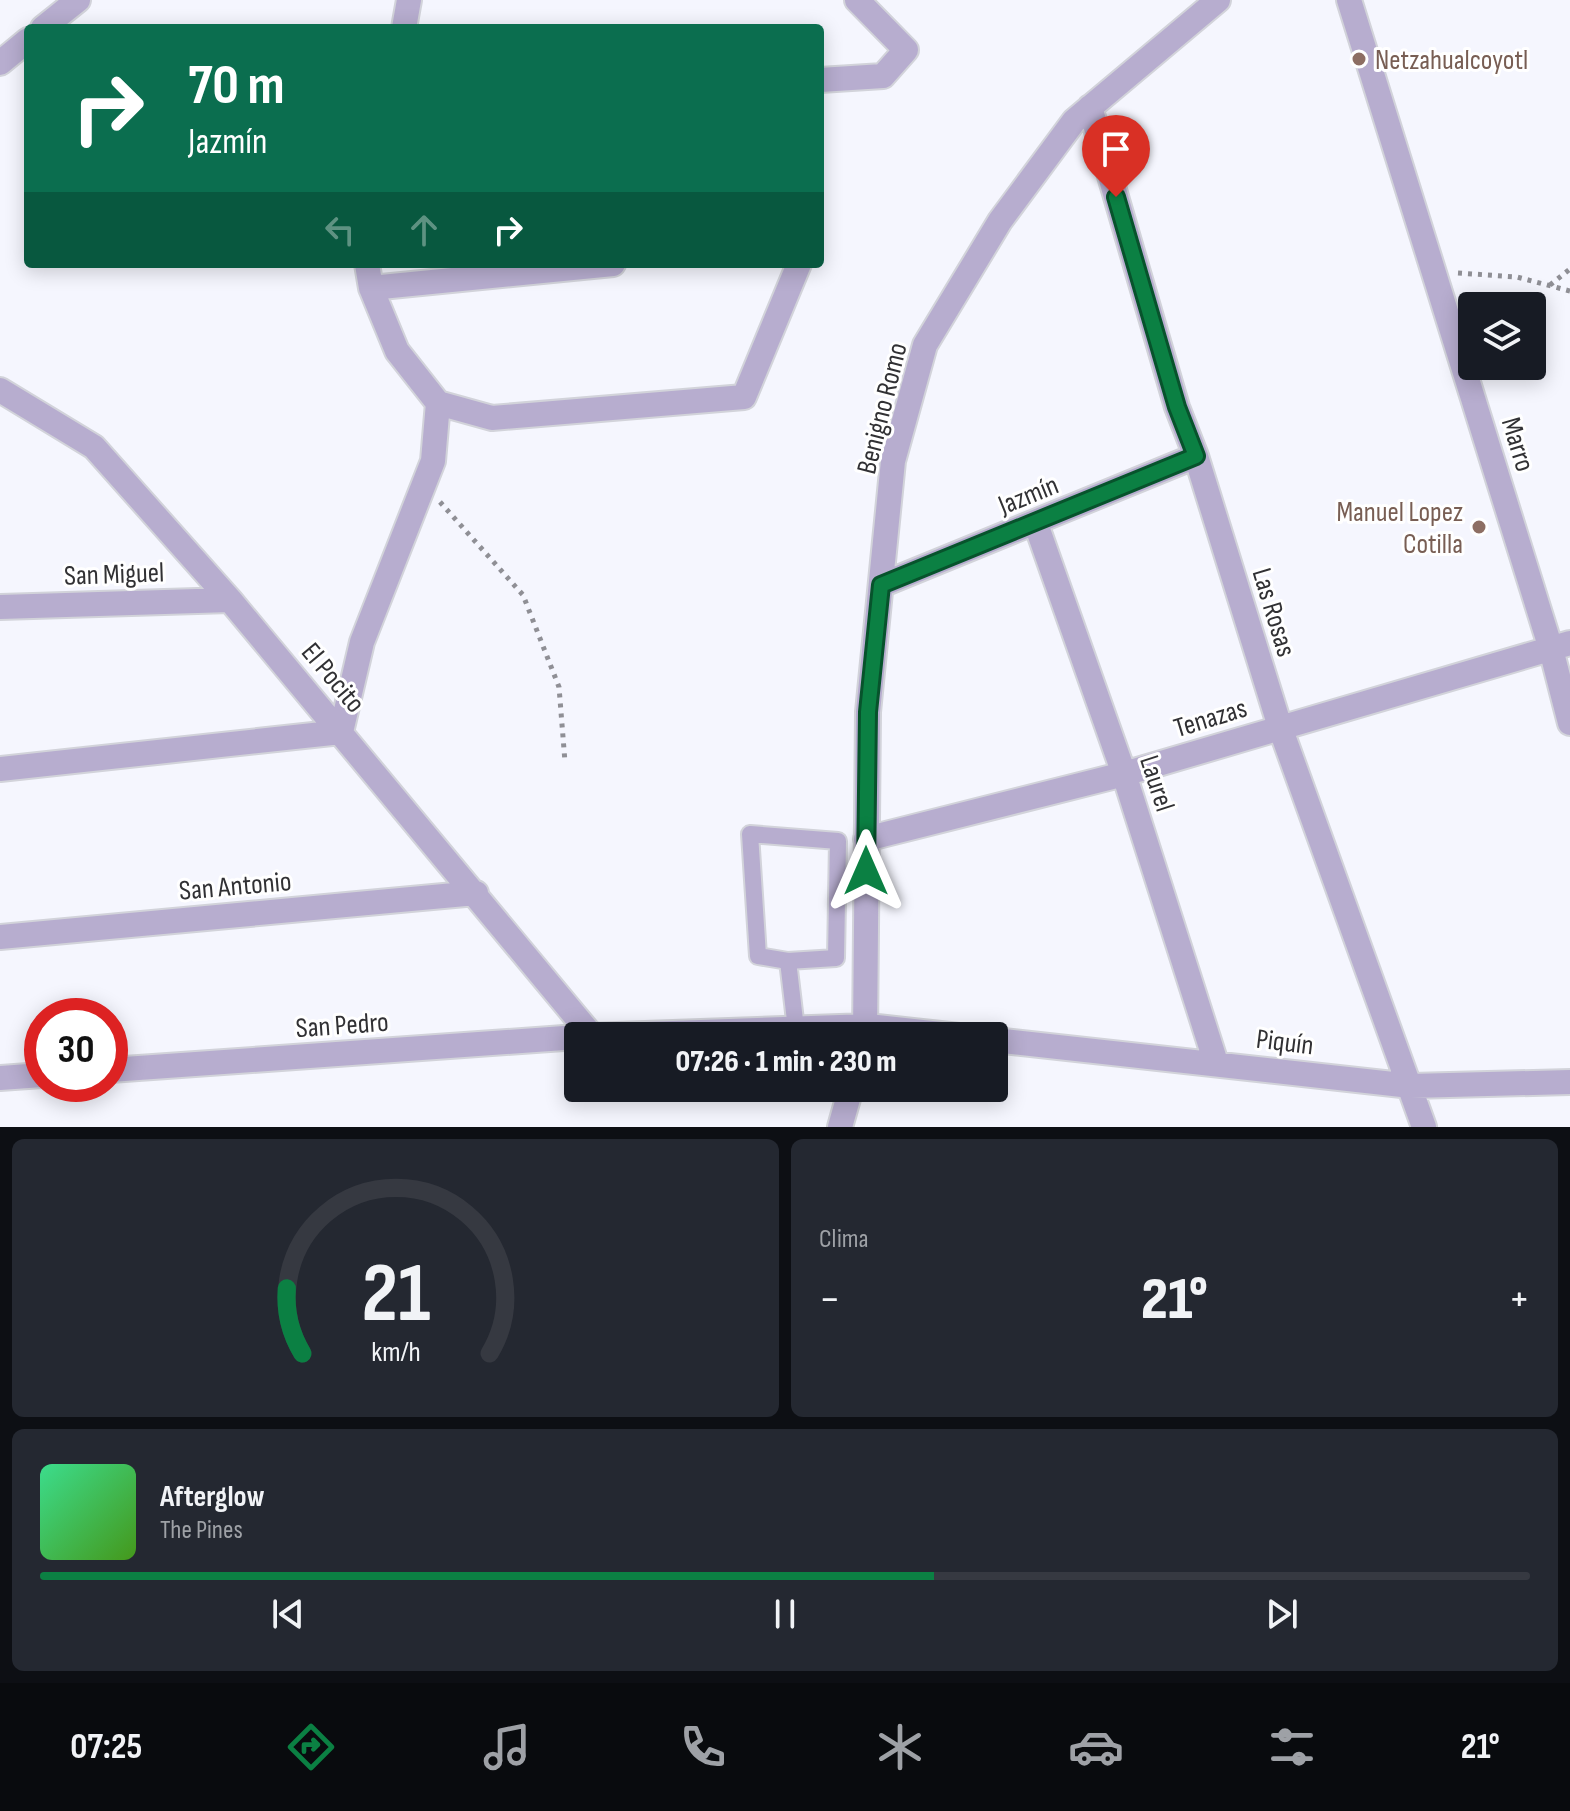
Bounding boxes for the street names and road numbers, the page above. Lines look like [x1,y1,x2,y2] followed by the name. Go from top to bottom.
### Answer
[850,339,915,477] street label: Benigno Romo
[1494,413,1541,475] street label: Marro
[993,469,1063,523] street label: Jazmín
[63,556,165,593] street label: San Miguel
[1245,564,1303,661] street label: Las Rosas
[294,636,372,720] street label: El Pocito
[1170,692,1251,745] street label: Tenazas
[1132,751,1181,816] street label: Laurel
[178,865,293,908] street label: San Antonio
[294,1006,390,1045] street label: San Pedro
[1254,1023,1315,1062] street label: Piquín

